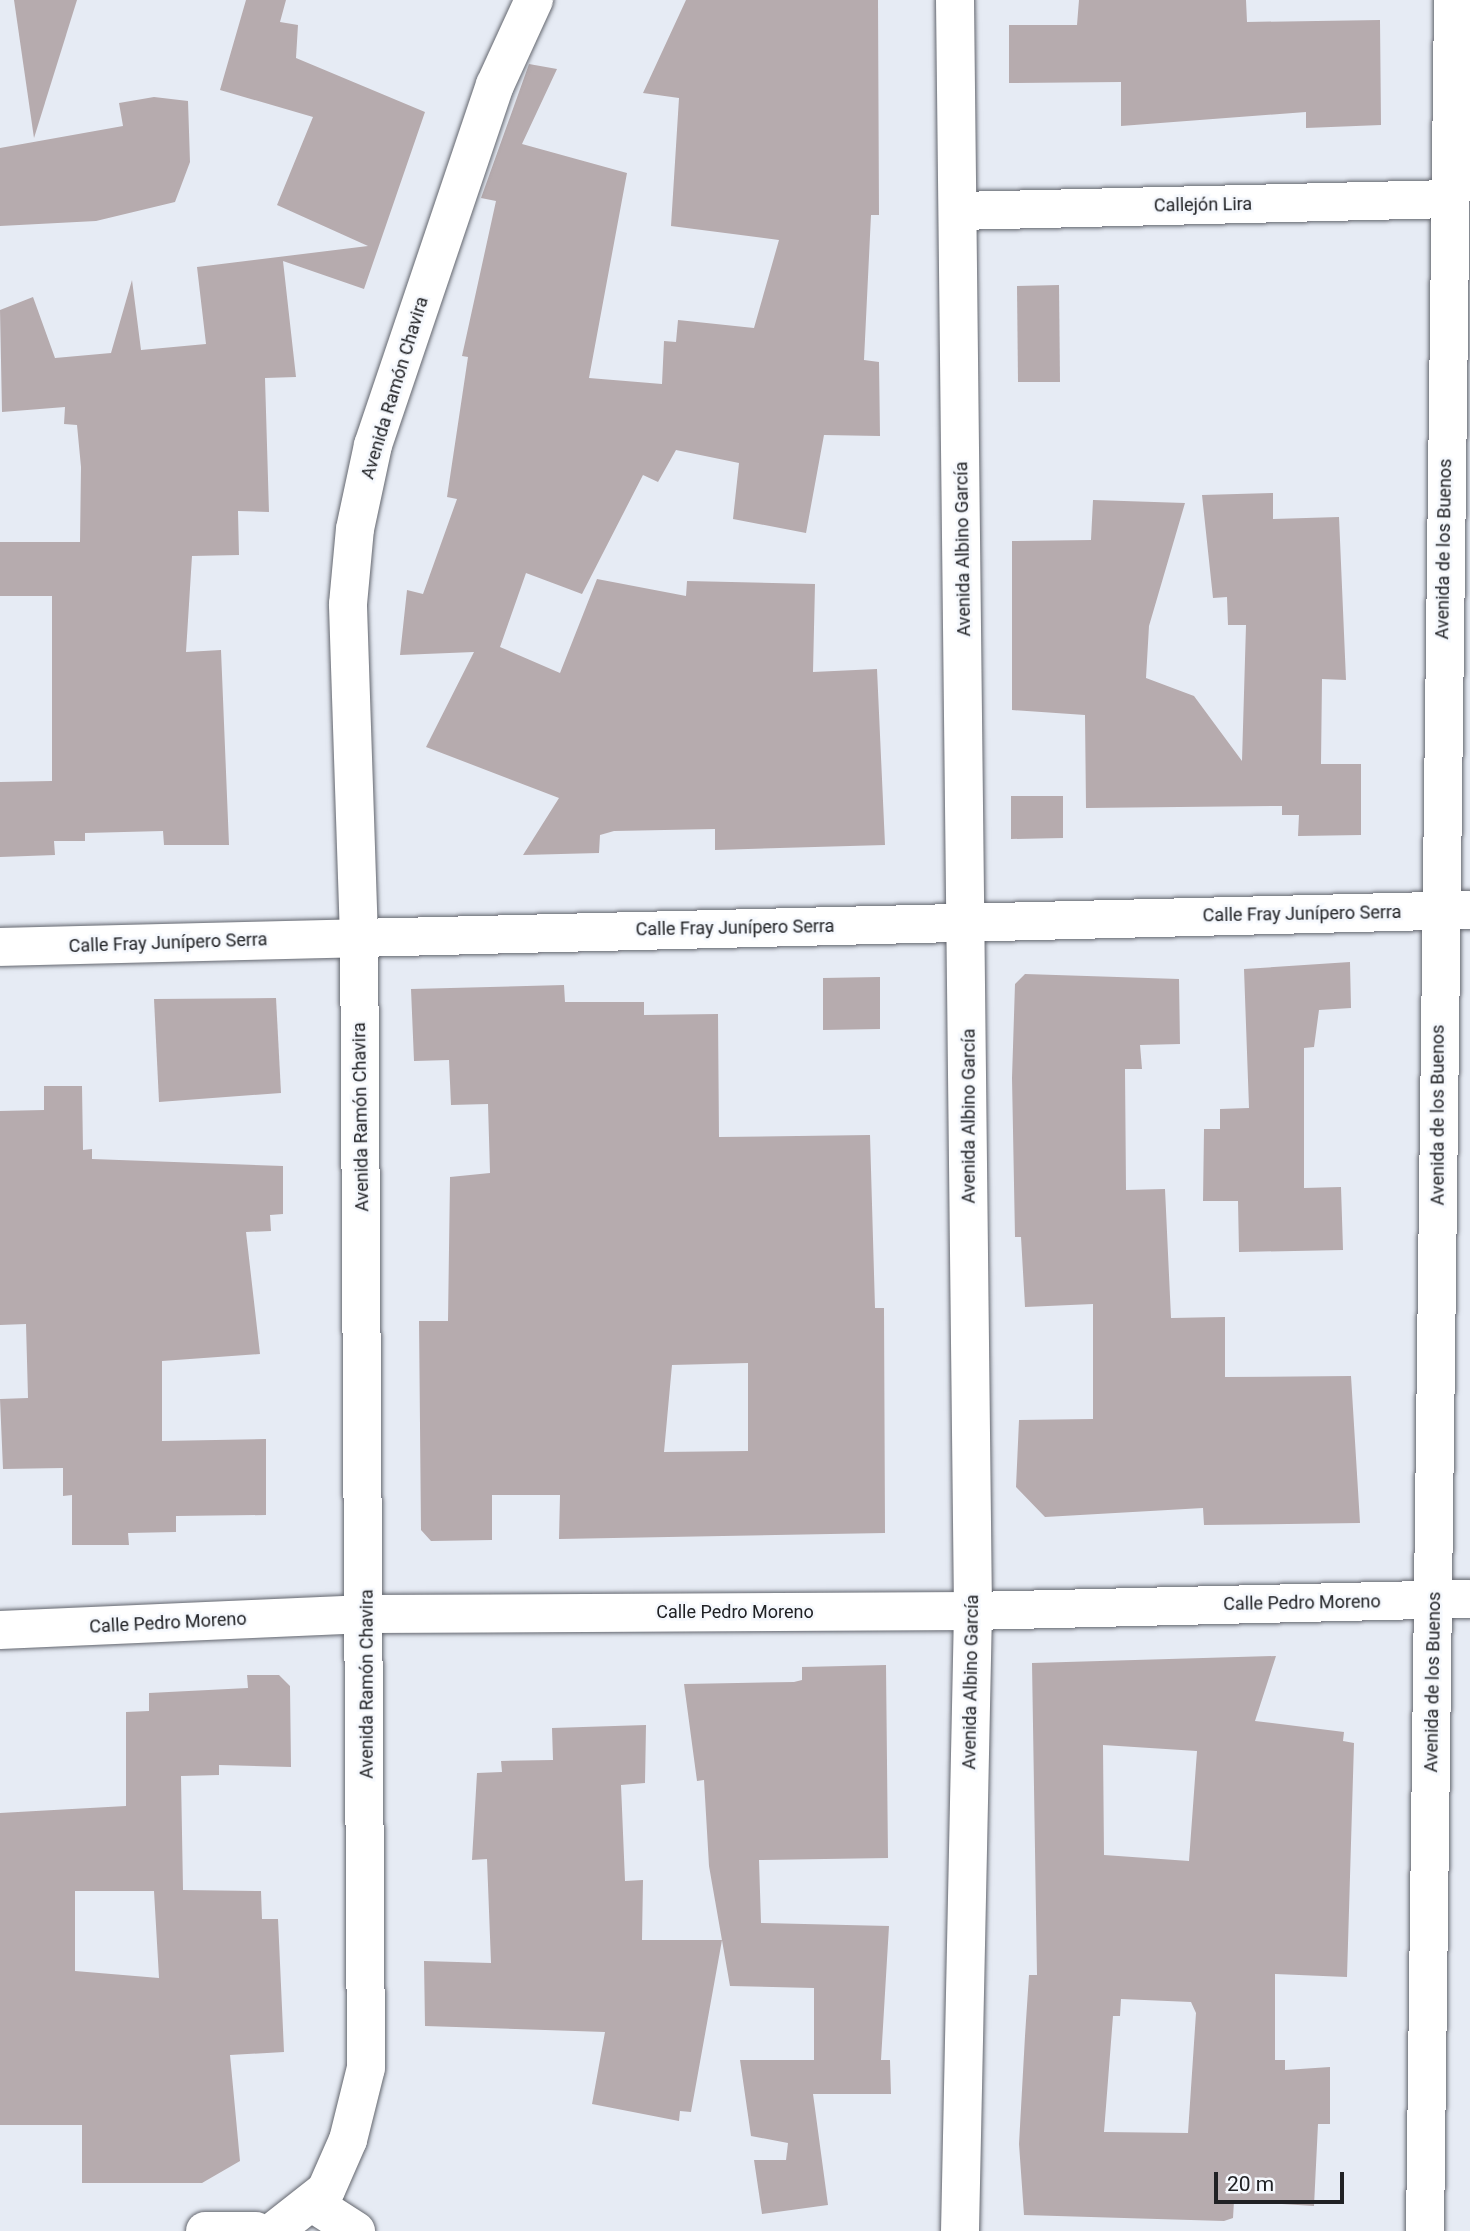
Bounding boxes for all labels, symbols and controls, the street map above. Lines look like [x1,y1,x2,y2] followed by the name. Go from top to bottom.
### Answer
[1154,193,1252,217] street label: Callejón Lira
[357,294,433,482] street label: Avenida Ramón Chavira
[1432,458,1456,640] street label: Avenida de los Buenos
[951,461,975,637] street label: Avenida Albino García
[1202,901,1402,927] street label: Calle Fray Junípero Serra
[635,915,835,941] street label: Calle Fray Junípero Serra
[68,929,268,957] street label: Calle Fray Junípero Serra
[349,1022,373,1212] street label: Avenida Ramón Chavira
[1427,1025,1449,1205] street label: Avenida de los Buenos
[958,1028,980,1204] street label: Avenida Albino García
[356,1589,378,1779] street label: Avenida Ramón Chavira
[1223,1591,1381,1615] street label: Calle Pedro Moreno
[1421,1591,1445,1773] street label: Avenida de los Buenos
[959,1594,983,1770] street label: Avenida Albino García
[656,1601,814,1623] street label: Calle Pedro Moreno
[89,1608,247,1638] street label: Calle Pedro Moreno
[1218,2158,1348,2202] scale bar
[1227,2172,1274,2196] text: 20 m

